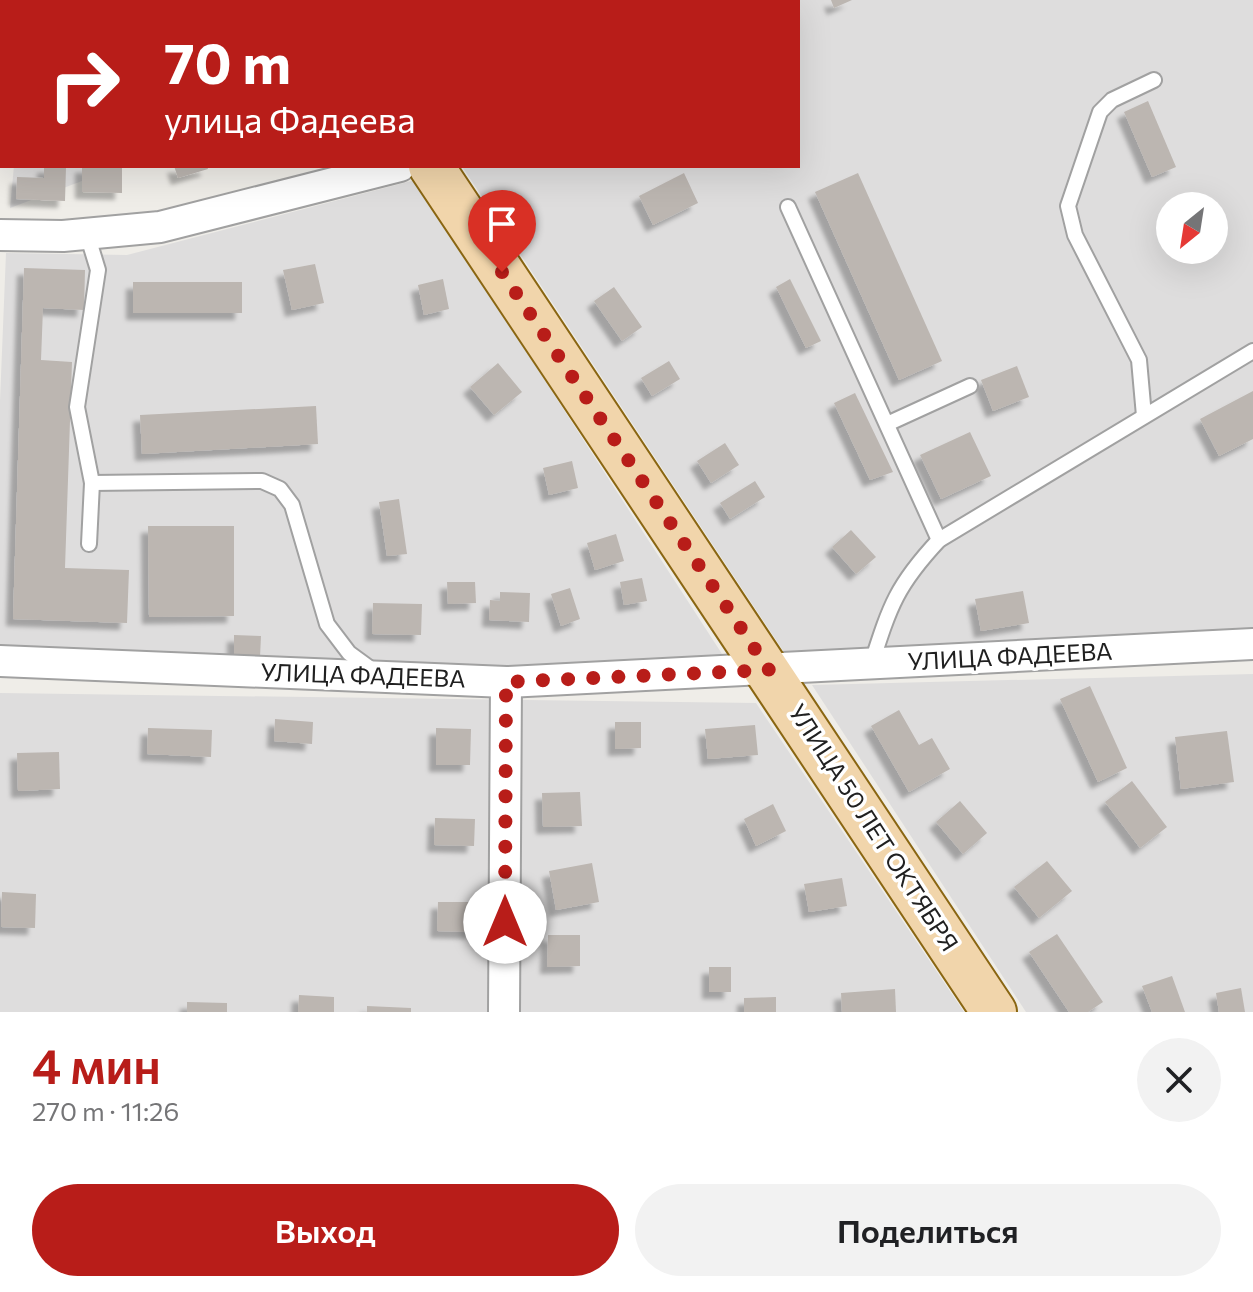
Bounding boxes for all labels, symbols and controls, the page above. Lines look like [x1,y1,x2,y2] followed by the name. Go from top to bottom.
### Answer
[164,27,291,96] text: 70 m
[32,32,136,136] icon: right
[164,96,416,140] text: улица Фадеева
[468,190,536,272] pin
[1156,192,1228,264] north arrow
[1156,192,1228,264] map controls
[480,202,524,246] icon: arrive
[907,636,1113,675] street label: УЛИЦА ФАДЕЕВА
[260,656,466,693] street label: УЛИЦА ФАДЕЕВА
[783,698,965,956] street label: УЛИЦА 50 ЛЕТ ОКТЯБРЯ
[463,880,547,964] position arrow
[32,1035,161,1094] text: 4 мин
[1137,1038,1221,1122] button: close
[32,1095,179,1126] text: 270 m · 11:26
[32,1184,619,1276] button: Выход
[635,1184,1221,1276] button: Поделиться

